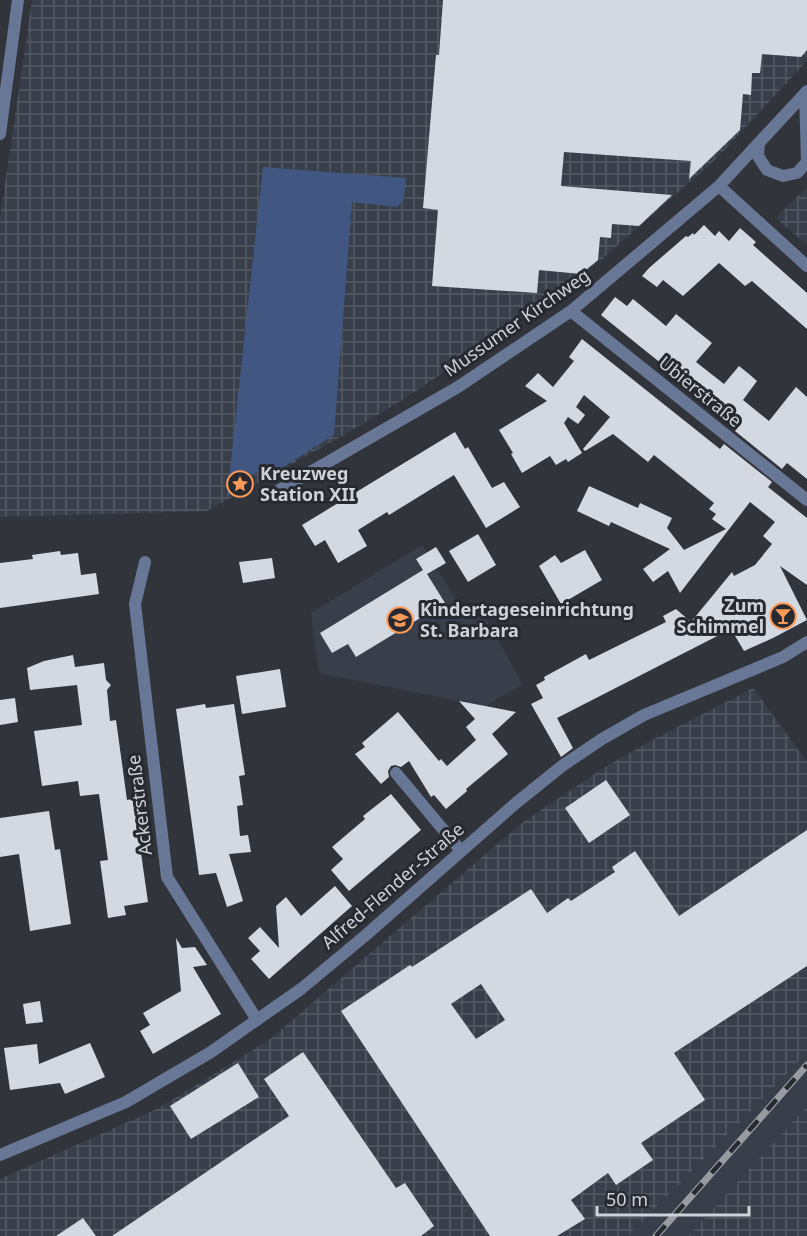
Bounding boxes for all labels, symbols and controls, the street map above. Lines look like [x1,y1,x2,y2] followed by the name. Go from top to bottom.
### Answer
[439,263,594,382] street label: Mussumer Kirchweg
[654,350,747,432] street label: Ubierstraße
[260,461,355,506] place label: Kreuzweg Station XII
[225,469,255,499] place icon: Kreuzweg Station XII
[677,593,764,638] place label: Zum Schimmel
[420,597,634,642] place label: Kindertageseinrichtung St. Barbara
[768,601,798,631] bar icon: Zum Schimmel
[385,605,415,635] school or university icon: Kindertageseinrichtung St. Barbara
[121,753,157,857] street label: Ackerstraße
[316,817,469,954] street label: Alfred-Flender-Straße
[597,1179,748,1217] scale bar
[606,1187,648,1211] text: 50 m

